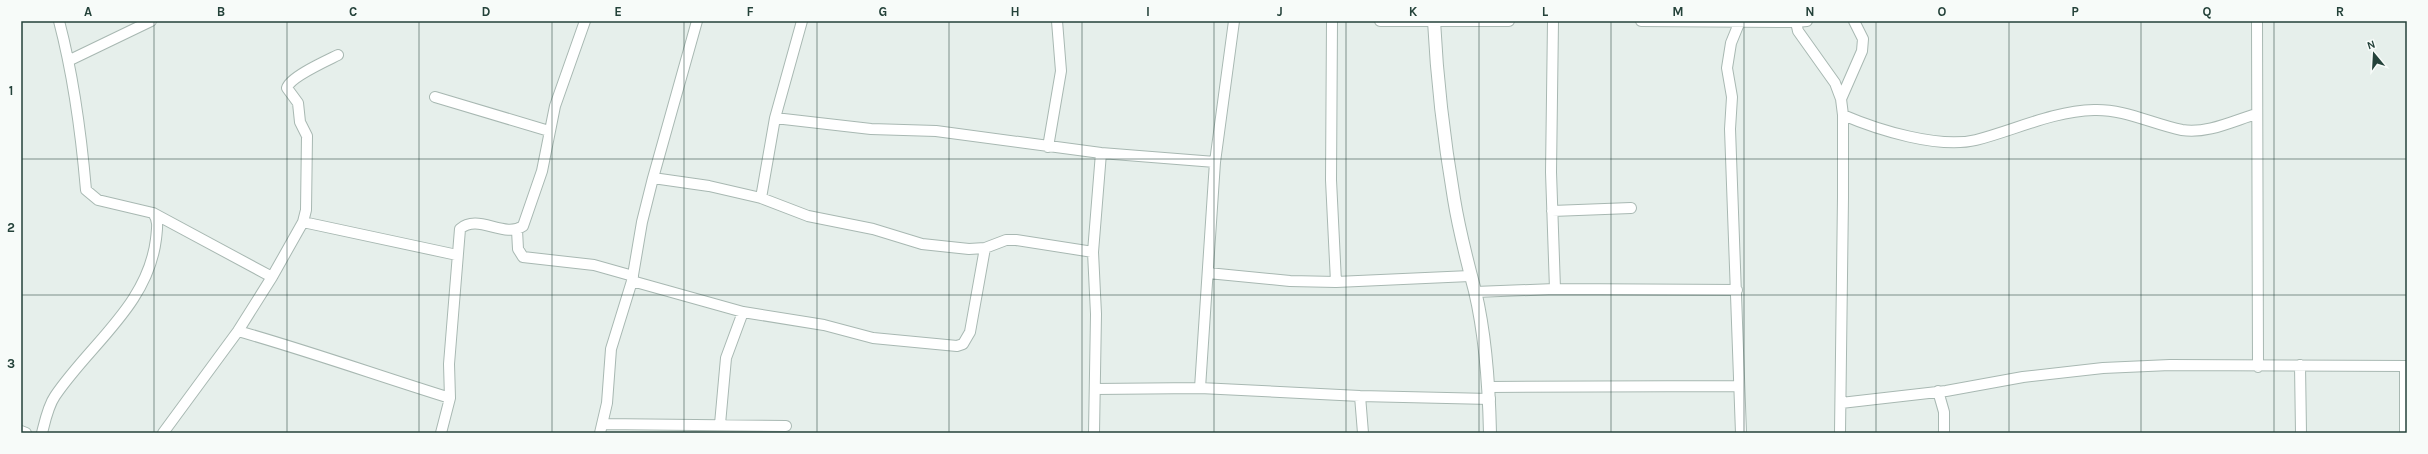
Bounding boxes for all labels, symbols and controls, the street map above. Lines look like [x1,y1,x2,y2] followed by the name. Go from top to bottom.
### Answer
[84,4,92,19] text: A
[217,4,225,19] text: B
[349,4,357,19] text: C
[482,4,491,19] text: D
[614,4,622,19] text: E
[746,4,754,19] text: F
[879,4,887,19] text: G
[1010,4,1020,19] text: H
[1146,4,1150,19] text: I
[1277,4,1283,19] text: J
[1409,4,1418,19] text: K
[1542,4,1549,19] text: L
[1672,4,1684,19] text: M
[1805,4,1815,19] text: N
[1938,4,1947,19] text: O
[2071,4,2079,19] text: P
[2203,4,2212,19] text: Q
[2336,4,2344,19] text: R
[2354,34,2394,74] north arrow
[2365,38,2377,52] text: N
[9,83,13,98] text: 1
[7,220,15,235] text: 2
[7,356,15,371] text: 3

